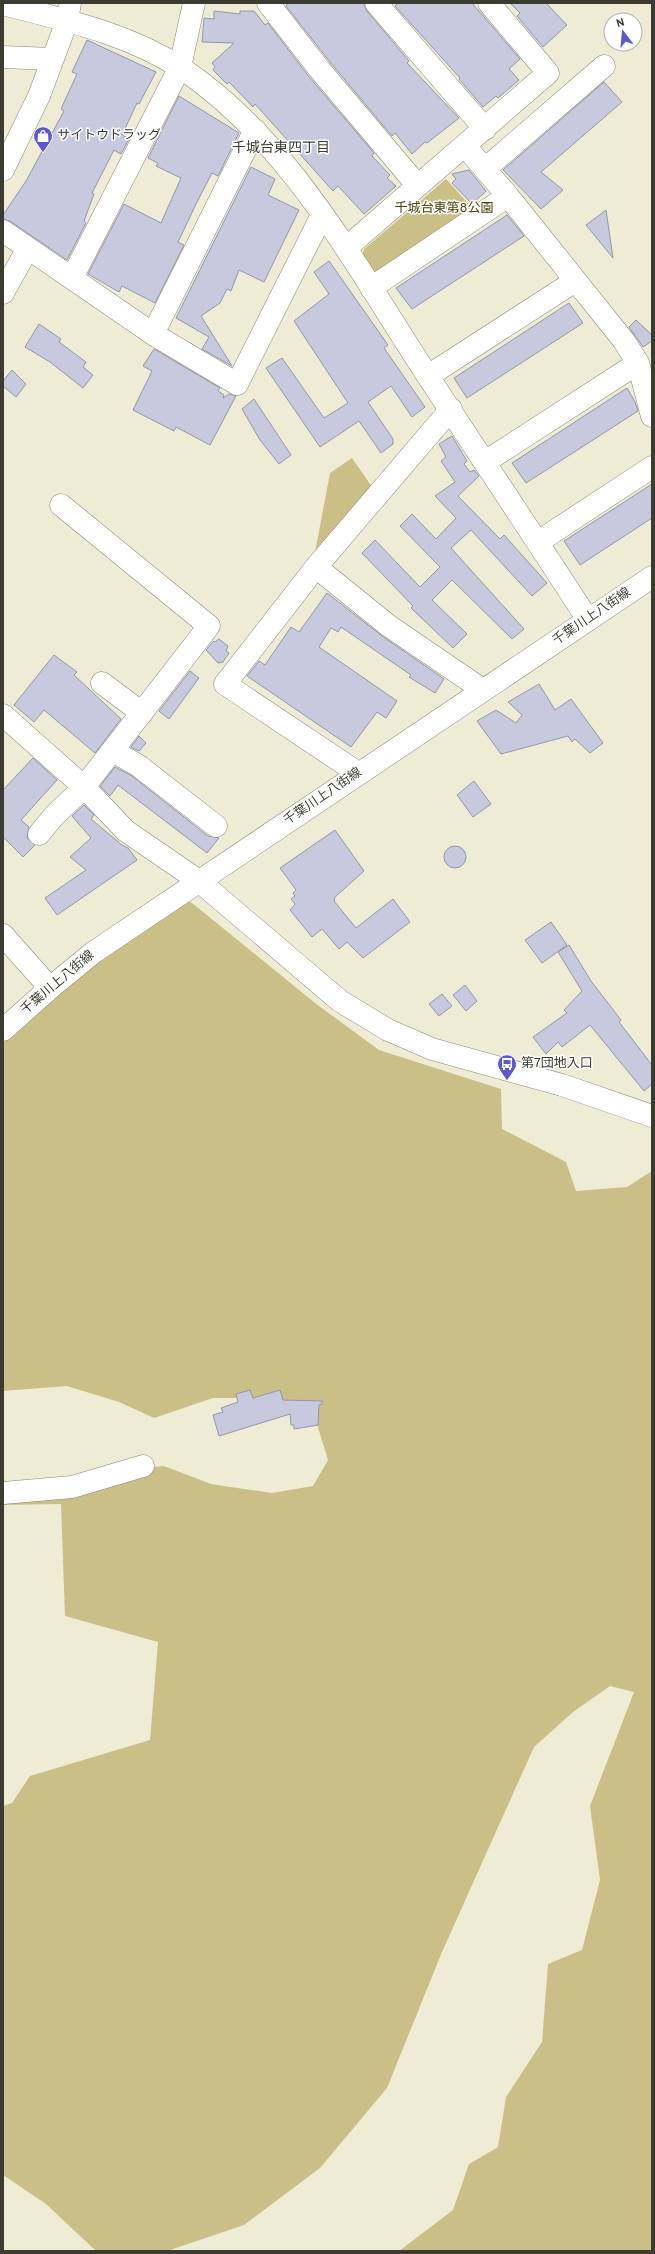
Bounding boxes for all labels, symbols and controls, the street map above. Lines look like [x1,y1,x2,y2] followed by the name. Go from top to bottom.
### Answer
[603,12,643,52] north arrow
[615,16,626,31] text: N
[32,125,54,153] shop icon: サイトウドラッグ
[57,128,161,144] place label: サイトウドラッグ
[232,139,330,157] district label: 千城台東四丁目
[395,201,493,217] park label: 千城台東第8公園
[549,584,634,649] street label: 千葉川上八街線
[280,764,365,829] street label: 千葉川上八街線
[17,947,98,1018] street label: 千葉川上八街線
[496,1053,518,1081] bus stop icon: 第7団地入口
[521,1056,593,1072] place label: 第7団地入口

